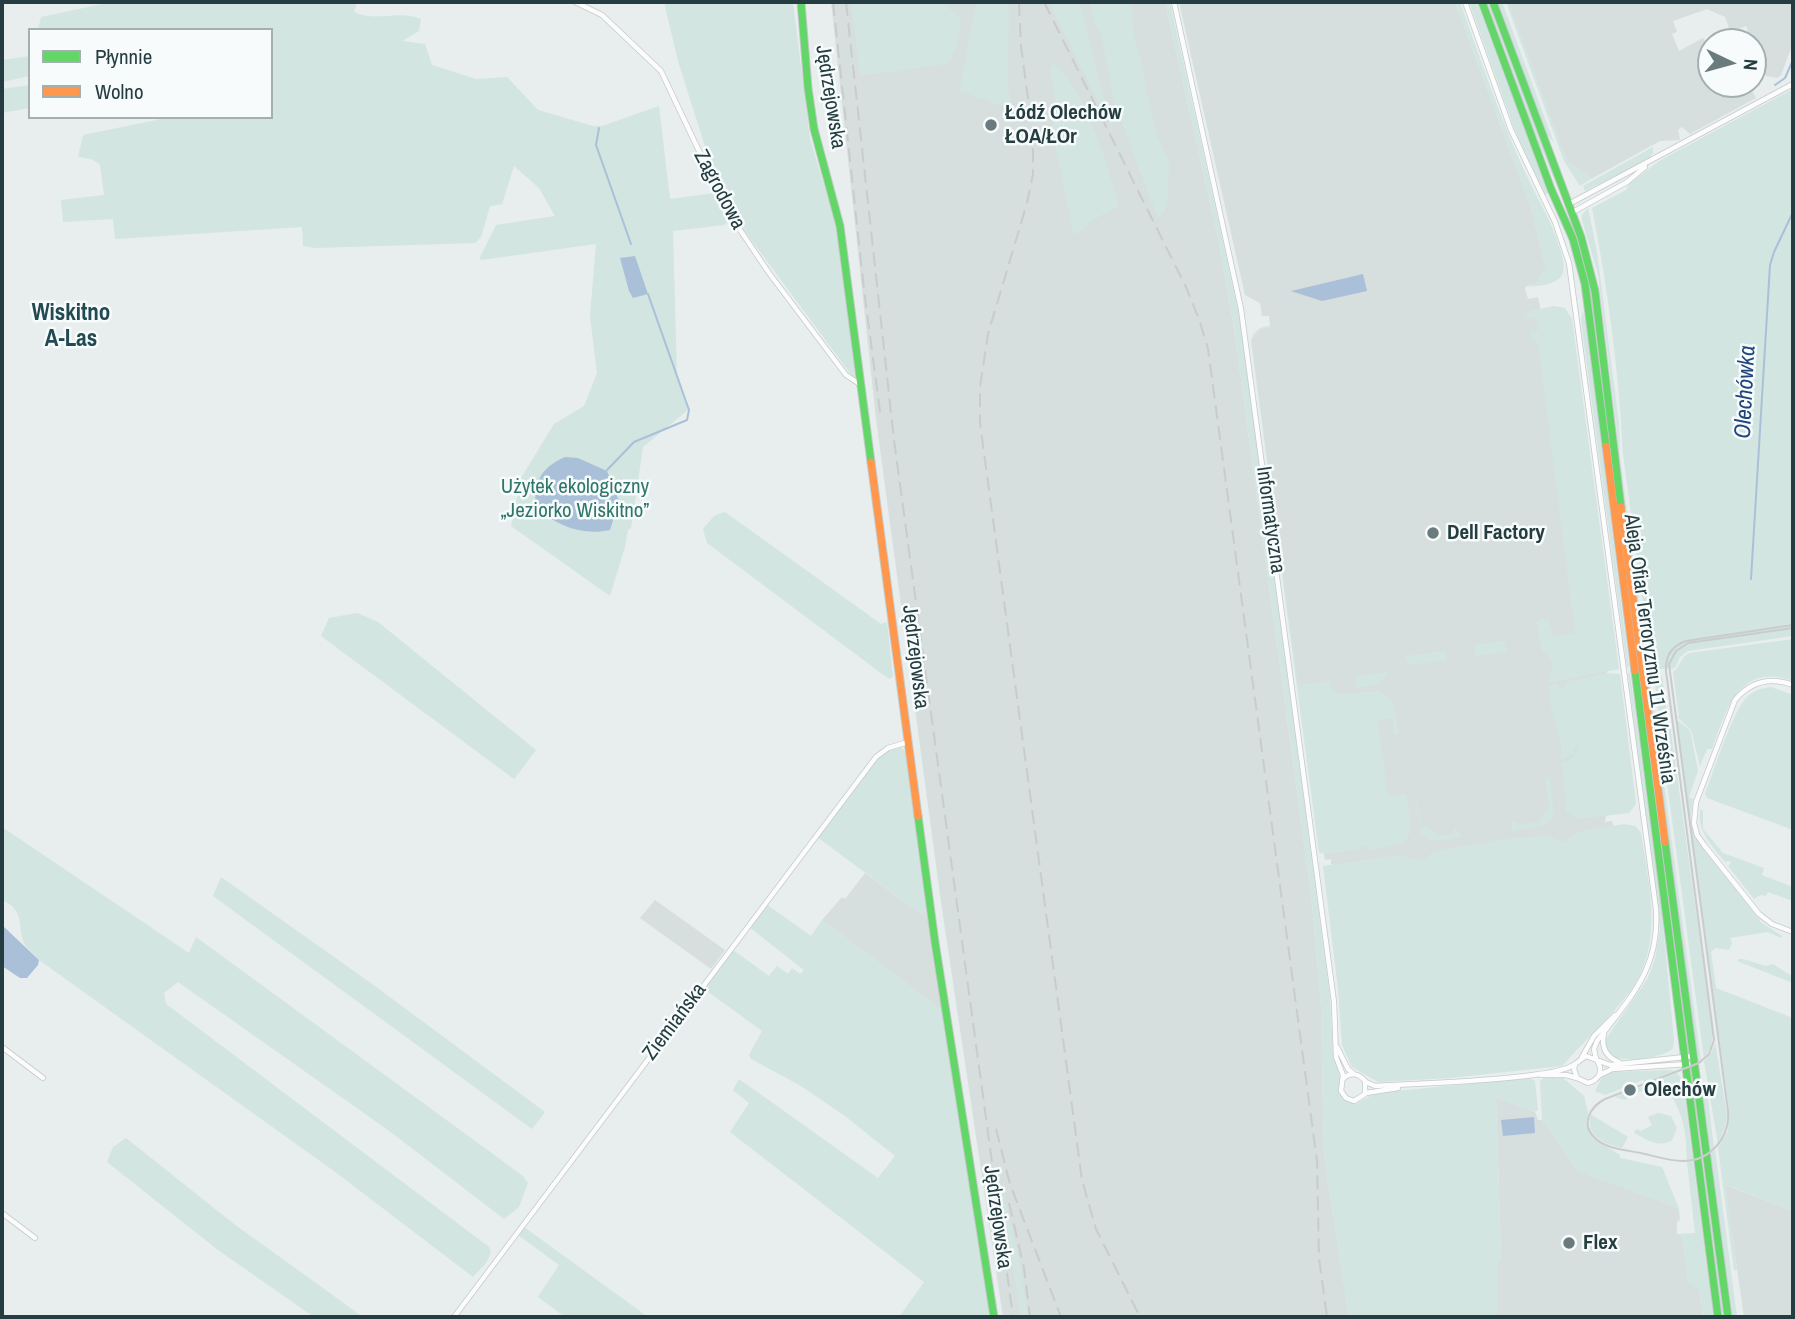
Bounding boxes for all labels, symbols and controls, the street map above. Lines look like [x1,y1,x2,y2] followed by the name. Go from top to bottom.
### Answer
[28,28,273,119] legend
[1697,28,1767,98] north arrow
[95,42,152,71] text: Płynnie
[809,44,851,150] street label: Jędrzejowska
[1737,58,1764,71] text: N
[95,77,144,106] text: Wolno
[1005,100,1122,150] place label: Łódź Olechów ŁOA/ŁOr
[983,117,999,133] marker: Łódź Olechów ŁOA/ŁOr
[688,146,750,234] street label: Zagrodowa
[32,300,110,354] district label: Wiskitno A-Las
[1730,345,1762,439] water label: Olechówka
[1250,465,1290,575] street label: Informatyczna
[501,474,649,524] park label: Użytek ekologiczny „Jeziorko Wiskitno”
[1618,513,1680,785] street label: Aleja Ofiar Terroryzmu 11 Września
[1447,520,1545,546] place label: Dell Factory
[1425,525,1441,541] marker: Dell Factory
[896,604,934,710] street label: Jędrzejowska
[638,978,712,1066] street label: Ziemiańska
[1644,1077,1716,1103] place label: Olechów
[1622,1082,1638,1098] marker: Olechów
[977,1164,1017,1270] street label: Jędrzejowska
[1583,1230,1617,1256] place label: Flex
[1561,1235,1577,1251] marker: Flex

